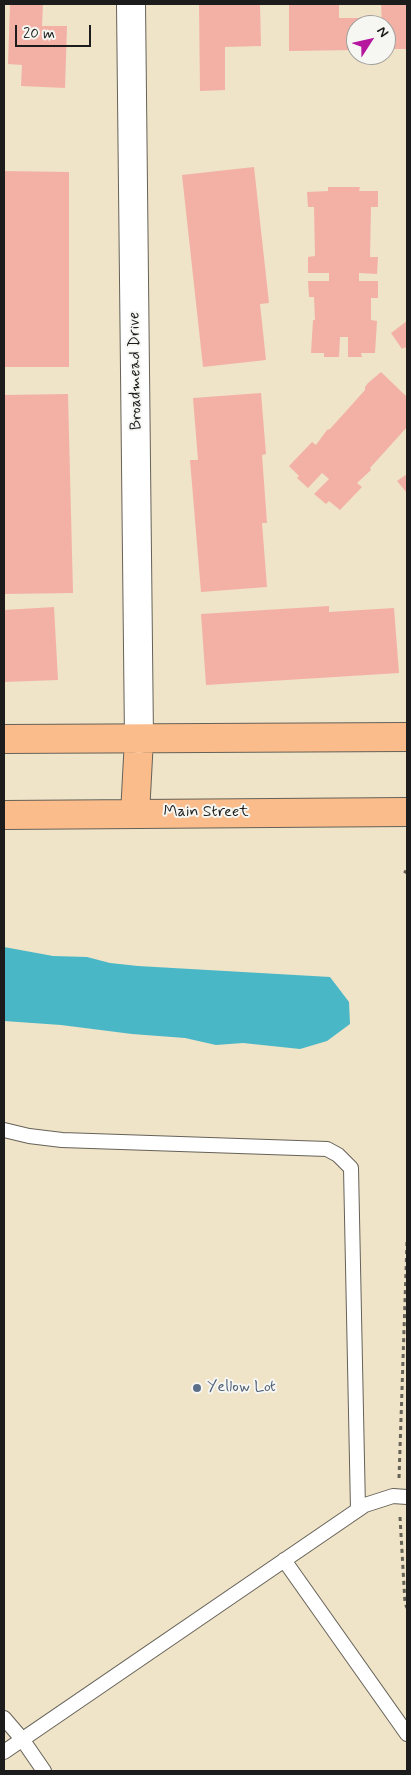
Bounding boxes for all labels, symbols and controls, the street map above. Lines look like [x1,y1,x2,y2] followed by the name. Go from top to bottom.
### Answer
[18,15,94,47] scale bar
[346,15,396,65] north arrow
[372,23,393,41] text: N
[23,24,55,44] text: 20 m
[125,312,147,430] street label: Broadmead Drive
[163,803,249,823] street label: Main Street
[207,1378,276,1398] place label: Yellow Lot
[191,1382,203,1394] marker: Yellow Lot

